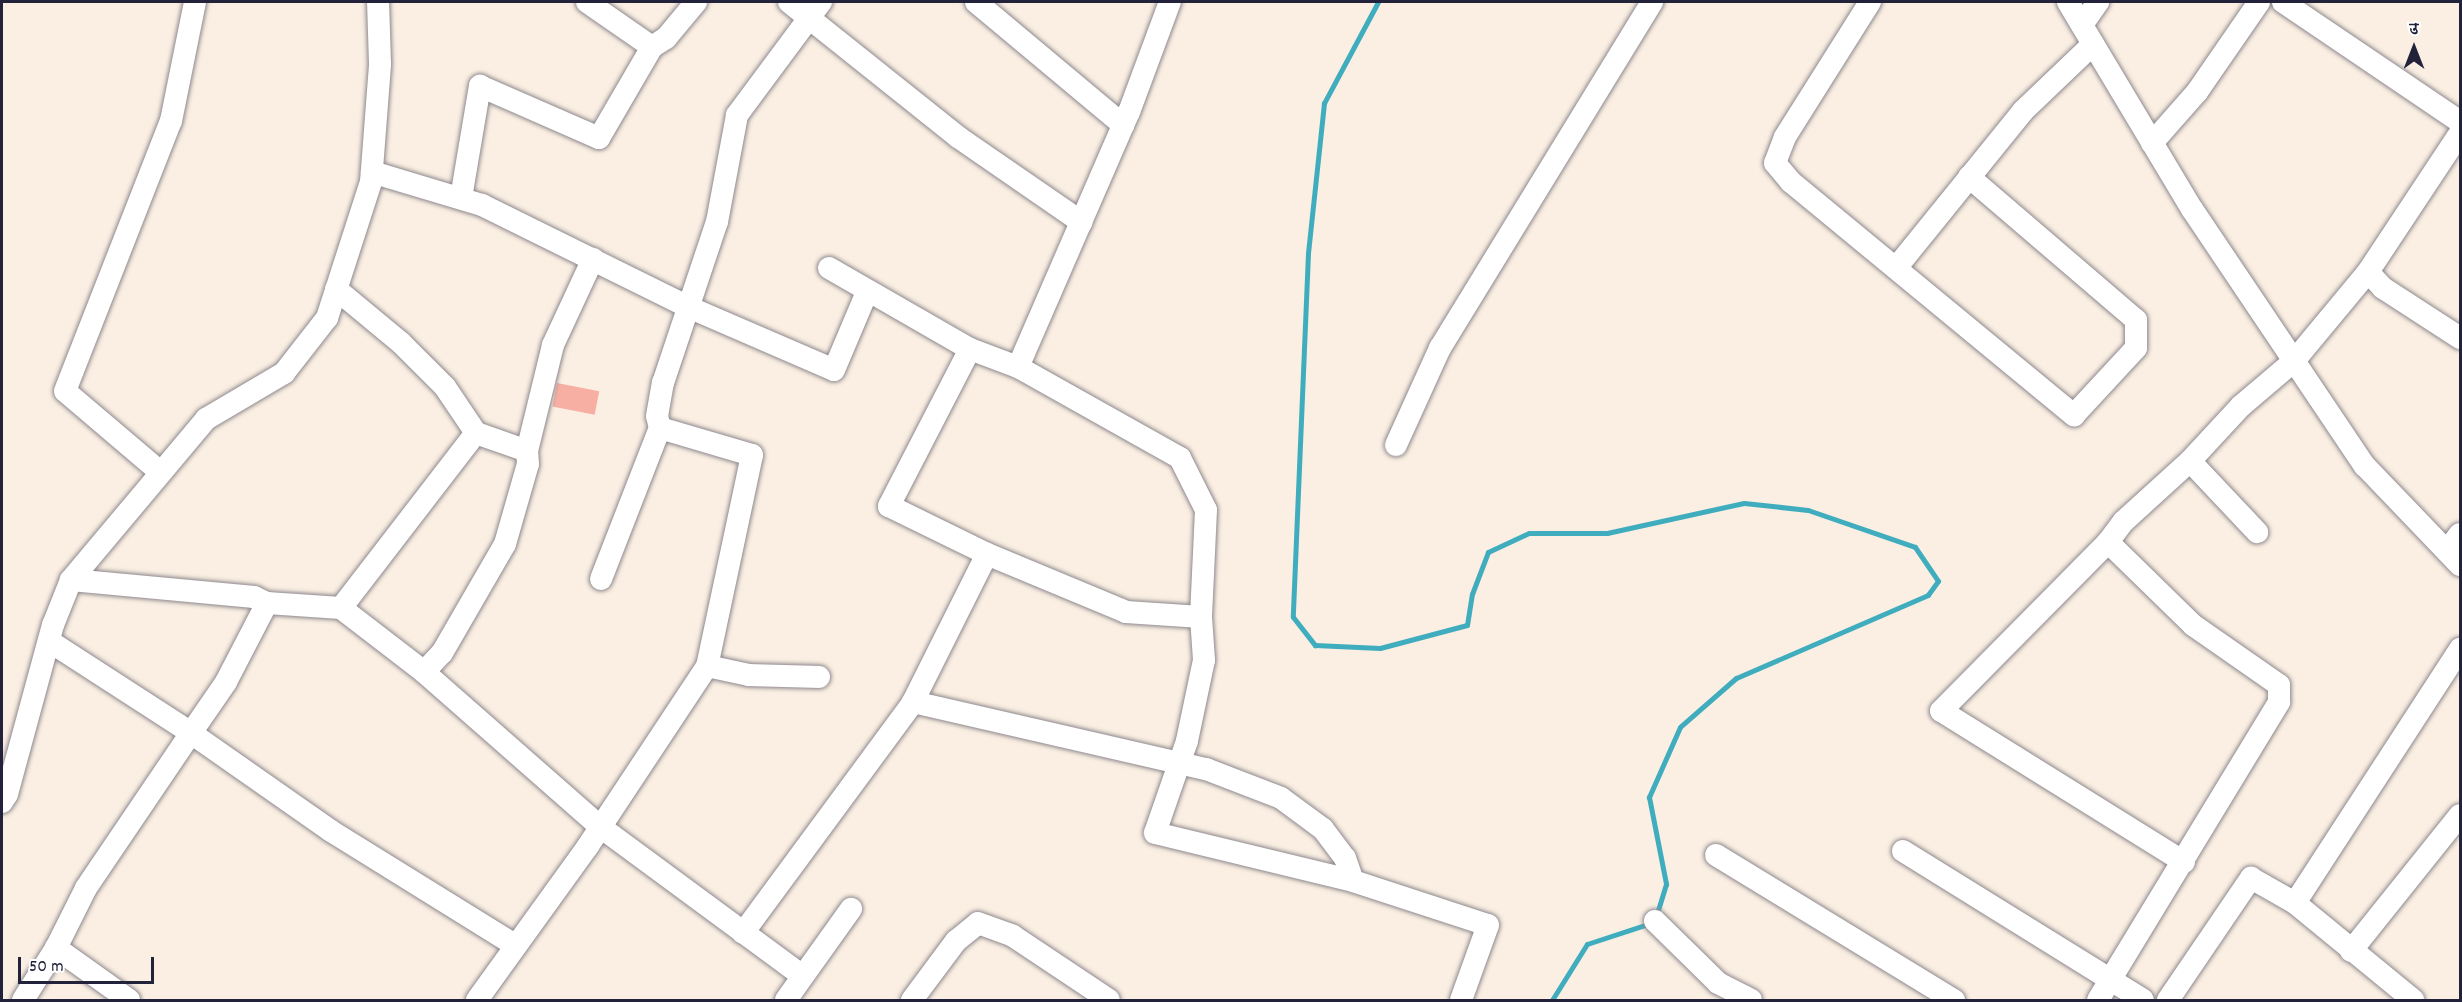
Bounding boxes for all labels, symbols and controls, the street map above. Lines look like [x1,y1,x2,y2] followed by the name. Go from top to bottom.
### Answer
[2384,18,2444,78] north arrow
[2409,18,2419,41] text: उ
[21,945,158,983] scale bar
[29,955,64,980] text: 50 m

